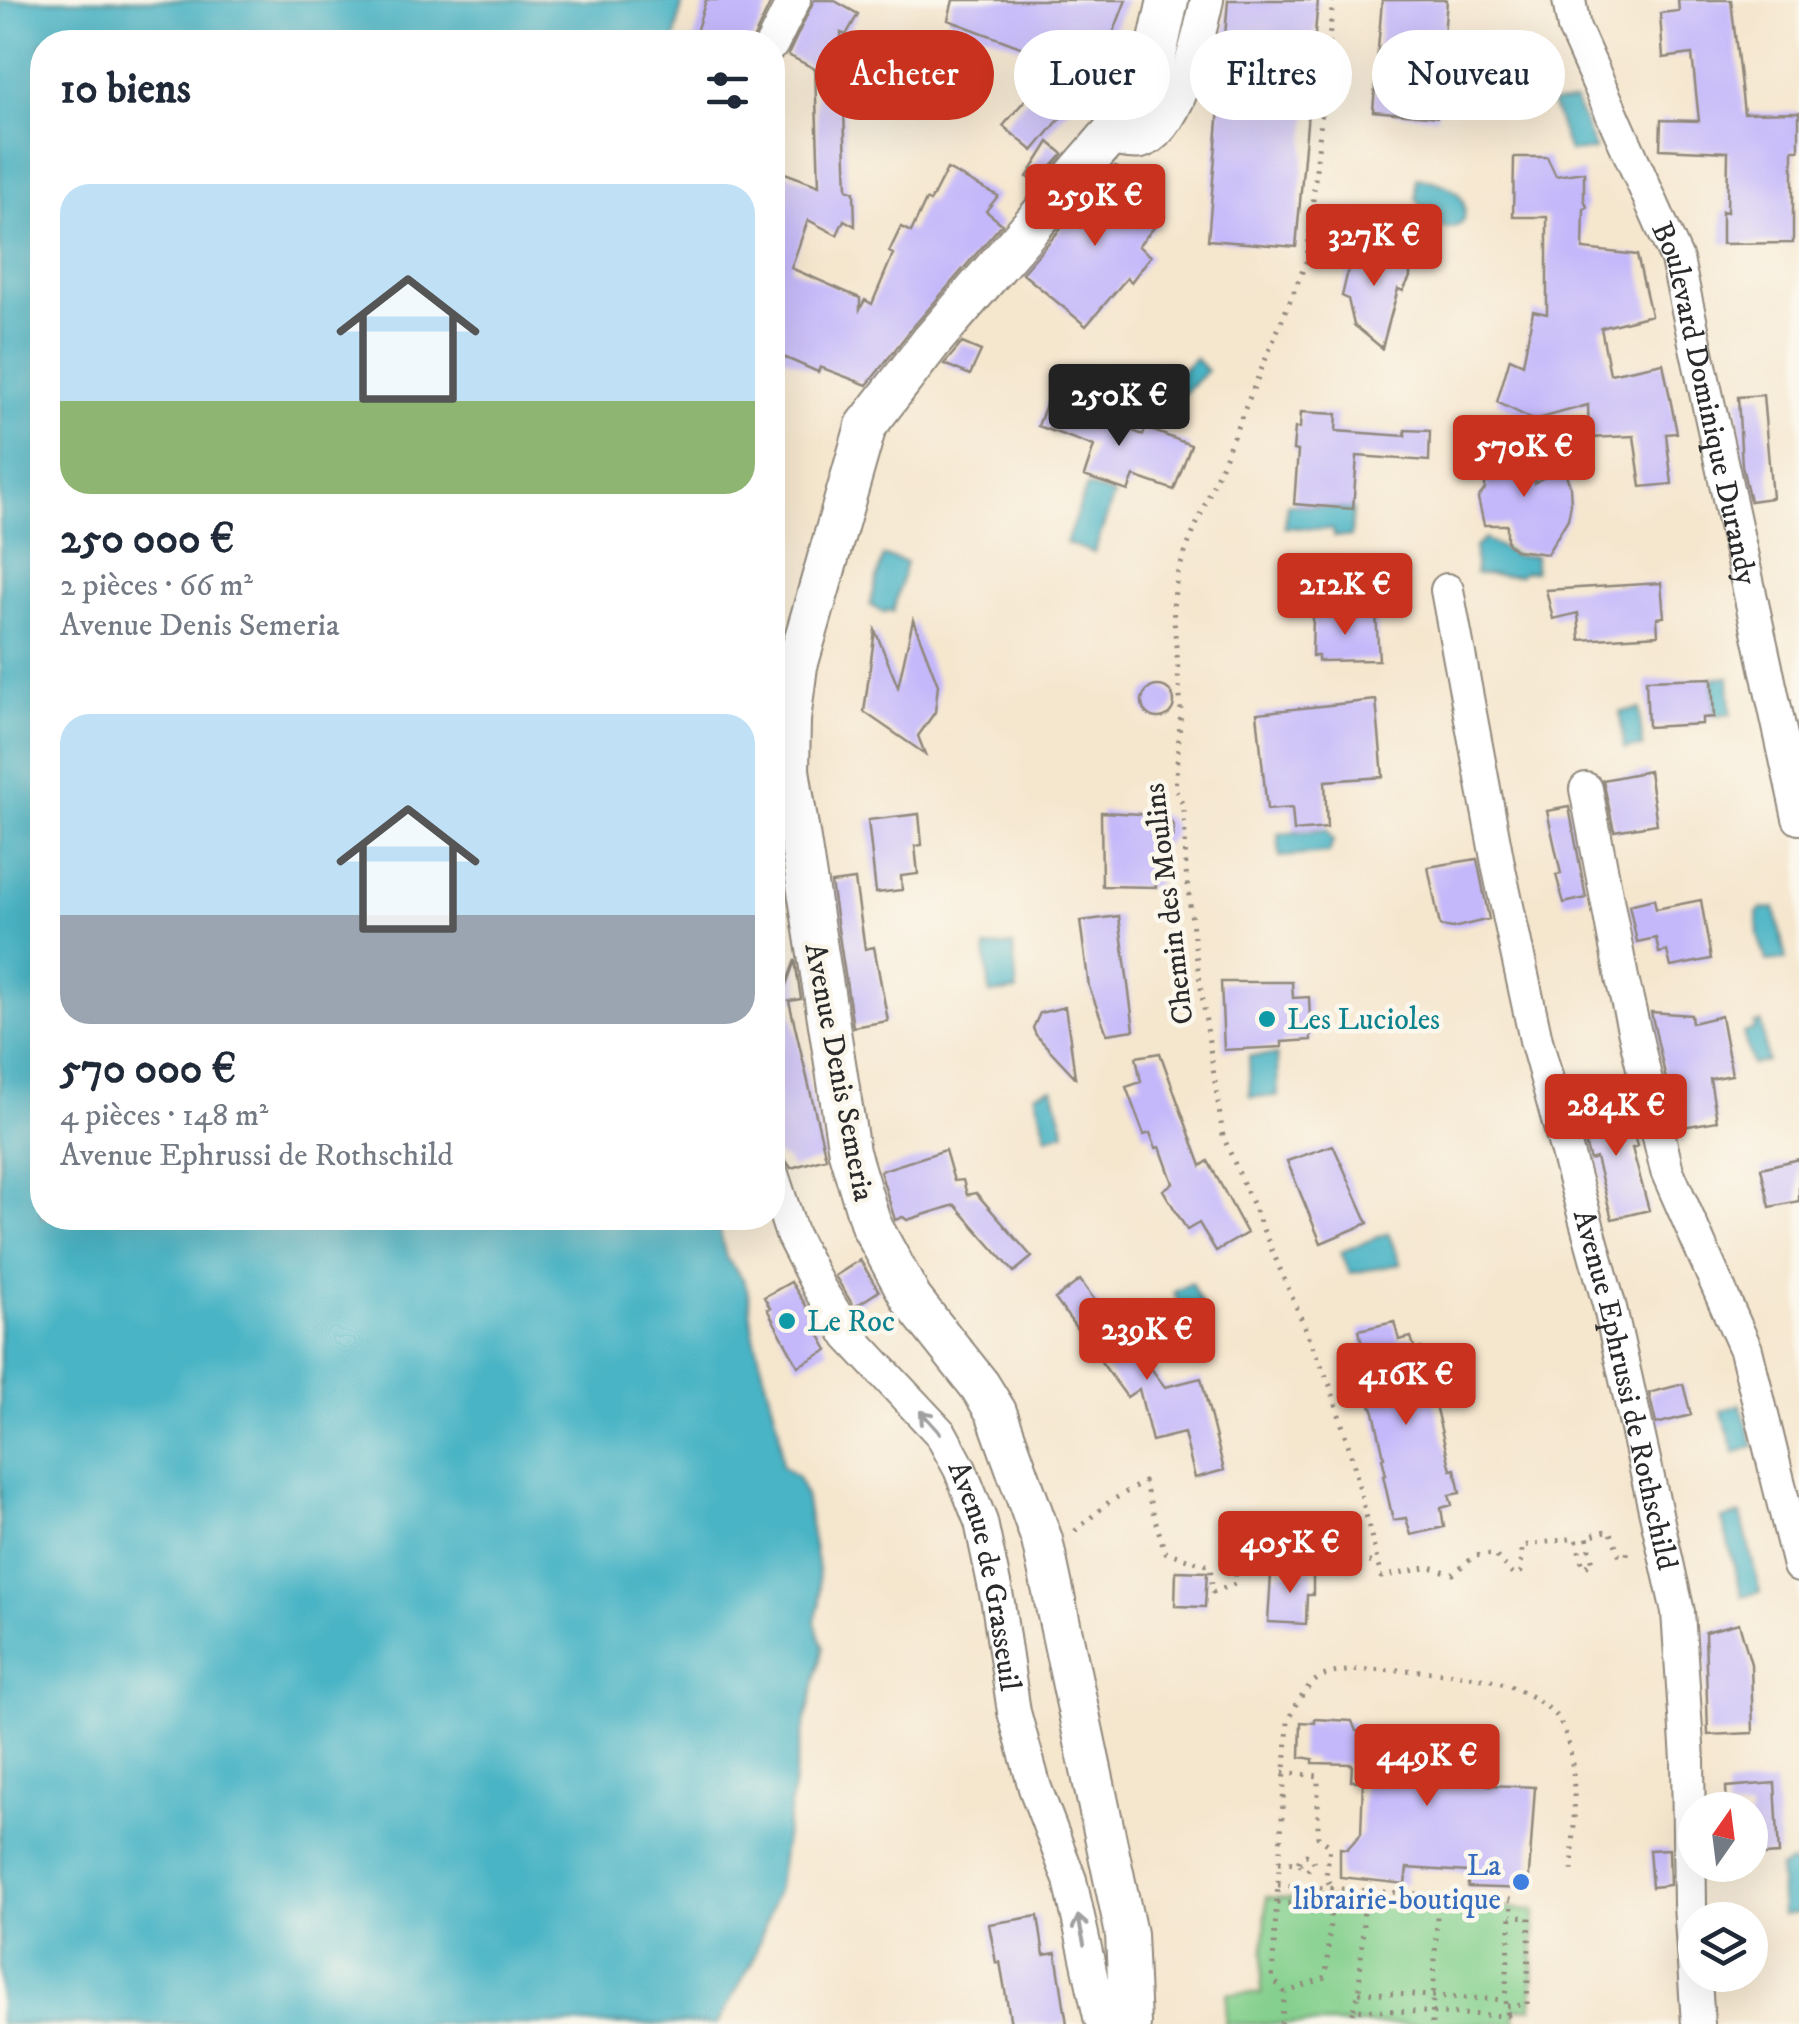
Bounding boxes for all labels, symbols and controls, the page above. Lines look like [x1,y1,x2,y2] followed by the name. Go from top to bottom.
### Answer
[815,30,994,120] chip: Acheter
[1014,30,1170,120] chip: Louer
[1190,30,1352,120] chip: Filtres
[1372,30,1565,120] chip: Nouveau
[700,63,755,118] icon: filters
[60,64,191,116] text: 10 biens
[1014,164,1176,249] pin: 259K €
[1047,176,1143,216] text: 259K €
[1293,204,1455,289] pin: 327K €
[1328,216,1420,256] text: 327K €
[1642,216,1765,589] street label: Boulevard Dominique Durandy
[318,249,498,429] icon: home
[1038,364,1200,449] pin: 250K €
[1071,376,1167,416] text: 250K €
[1443,415,1605,500] pin: 570K €
[1475,427,1573,467] text: 570K €
[60,514,234,566] text: 250 000 €
[1264,553,1426,638] pin: 212K €
[1299,565,1391,605] text: 212K €
[60,566,253,606] text: 2 pièces · 66 m²
[60,606,340,646] text: Avenue Denis Semeria
[318,779,498,959] icon: home
[1136,781,1203,1027] street label: Chemin des Moulins
[795,940,882,1205] street label: Avenue Denis Semeria
[1287,1002,1440,1039] place label: Les Lucioles
[1256,1008,1278,1030] marker: Les Lucioles
[60,1044,236,1096] text: 570 000 €
[1535,1074,1697,1159] pin: 284K €
[1567,1086,1665,1126] text: 284K €
[60,1096,268,1136] text: 4 pièces · 148 m²
[60,1136,453,1176] text: Avenue Ephrussi de Rothschild
[1564,1206,1685,1574] street label: Avenue Ephrussi de Rothschild
[1066,1298,1228,1383] pin: 239K €
[807,1304,895,1341] place label: Le Roc
[776,1310,798,1332] marker: Le Roc
[1101,1310,1193,1350] text: 239K €
[1325,1343,1487,1428] pin: 416K €
[1359,1355,1453,1395] text: 416K €
[918,1410,941,1435] one-way arrow
[939,1456,1028,1693] street label: Avenue de Grasseuil
[1209,1511,1371,1596] pin: 405K €
[1240,1523,1340,1563] text: 405K €
[1346,1724,1508,1809] pin: 449K €
[1377,1736,1477,1776] text: 449K €
[1678,1792,1768,1882] north arrow
[1678,1792,1768,1992] map controls
[1293,1848,1501,1919] place label: La librairie-boutique
[1510,1871,1532,1893] marker: La librairie-boutique
[1678,1902,1768,1992] button: layers
[1071,1915,1089,1947] one-way arrow

